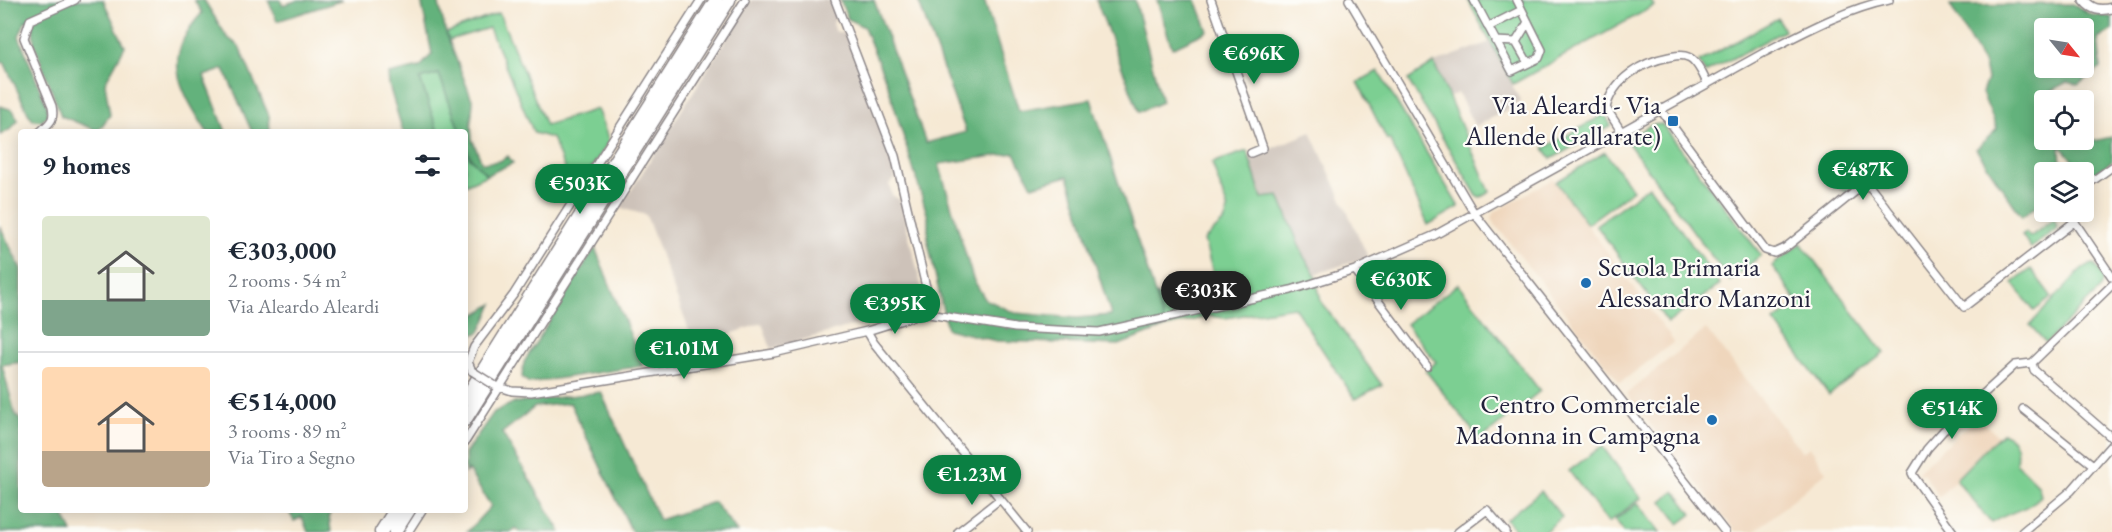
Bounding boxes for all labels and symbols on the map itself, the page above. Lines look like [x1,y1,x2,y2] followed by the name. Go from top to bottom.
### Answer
[2034,18,2094,78] north arrow
[1212,34,1296,85] pin: €696K
[1464,87,1661,153] place label: Via Aleardi - Via Allende (Gallarate)
[1666,114,1680,128] marker: Via Aleardi - Via Allende (Gallarate)
[1821,150,1905,201] pin: €487K
[538,164,622,215] pin: €503K
[1597,249,1811,315] place label: Scuola Primaria Alessandro Manzoni
[1359,260,1443,311] pin: €630K
[1164,271,1248,322] pin: €303K
[1579,276,1593,290] marker: Scuola Primaria Alessandro Manzoni
[853,284,937,335] pin: €395K
[635,329,733,380] pin: €1.01M
[1455,386,1700,452] place label: Centro Commerciale Madonna in Campagna
[1910,389,1994,440] pin: €514K
[1705,413,1719,427] marker: Centro Commerciale Madonna in Campagna
[923,455,1021,506] pin: €1.23M

